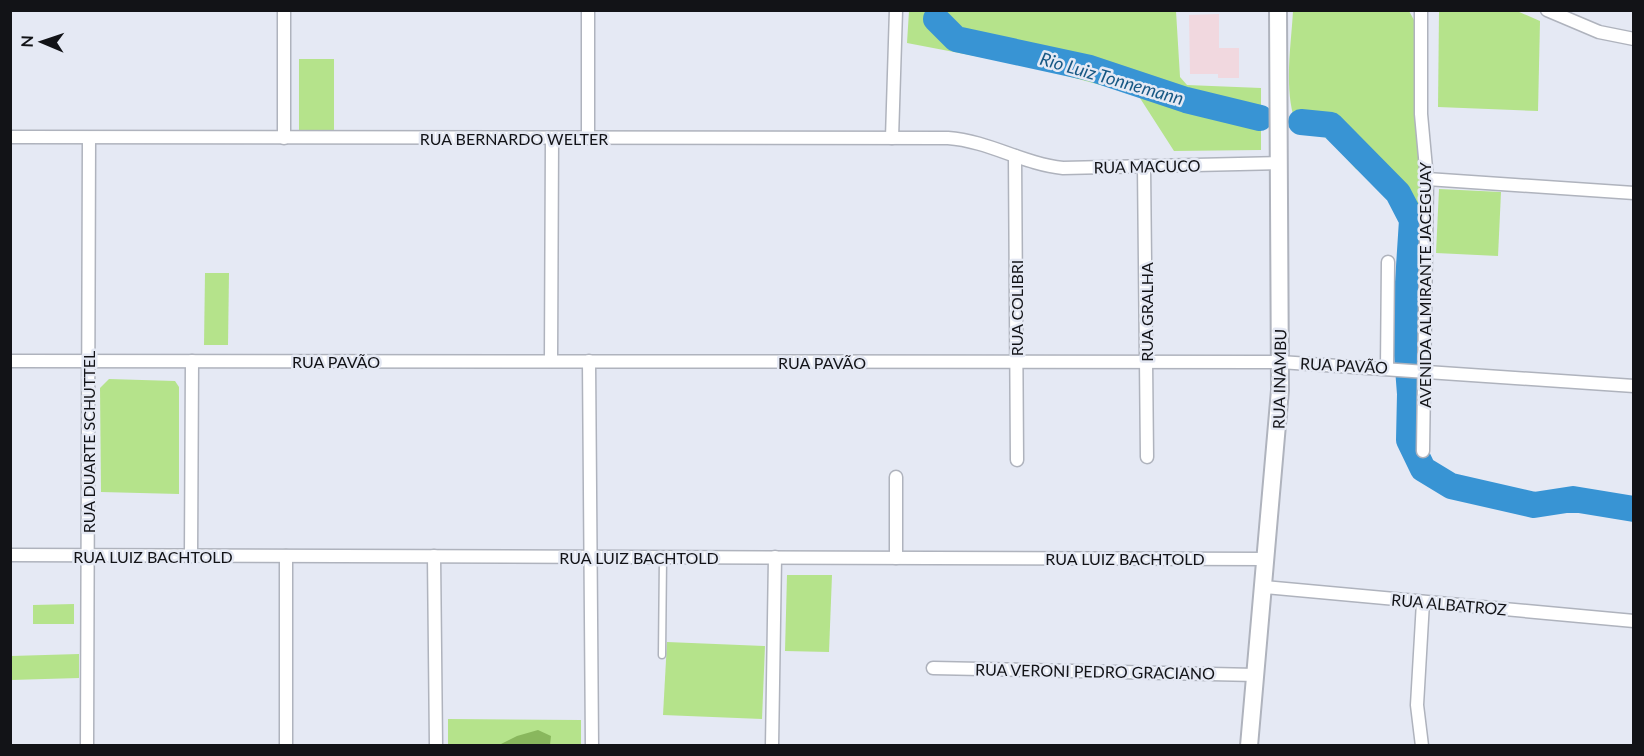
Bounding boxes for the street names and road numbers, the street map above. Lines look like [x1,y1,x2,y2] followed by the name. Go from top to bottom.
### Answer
[420,129,608,148] street label: RUA BERNARDO WELTER
[1093,156,1201,176] street label: RUA MACUCO
[1415,162,1434,408] street label: AVENIDA ALMIRANTE JACEGUAY
[1007,260,1026,356] street label: RUA COLIBRI
[1137,262,1156,362] street label: RUA GRALHA
[1269,329,1289,429] street label: RUA INAMBU
[79,351,98,533] street label: RUA DUARTE SCHUTTEL
[292,352,380,371] street label: RUA PAVÃO
[778,353,866,372] street label: RUA PAVÃO
[1300,353,1389,377] street label: RUA PAVÃO
[73,547,233,566] street label: RUA LUIZ BACHTOLD
[559,548,719,567] street label: RUA LUIZ BACHTOLD
[1045,549,1205,568] street label: RUA LUIZ BACHTOLD
[1390,589,1508,619] street label: RUA ALBATROZ
[975,659,1215,683] street label: RUA VERONI PEDRO GRACIANO

